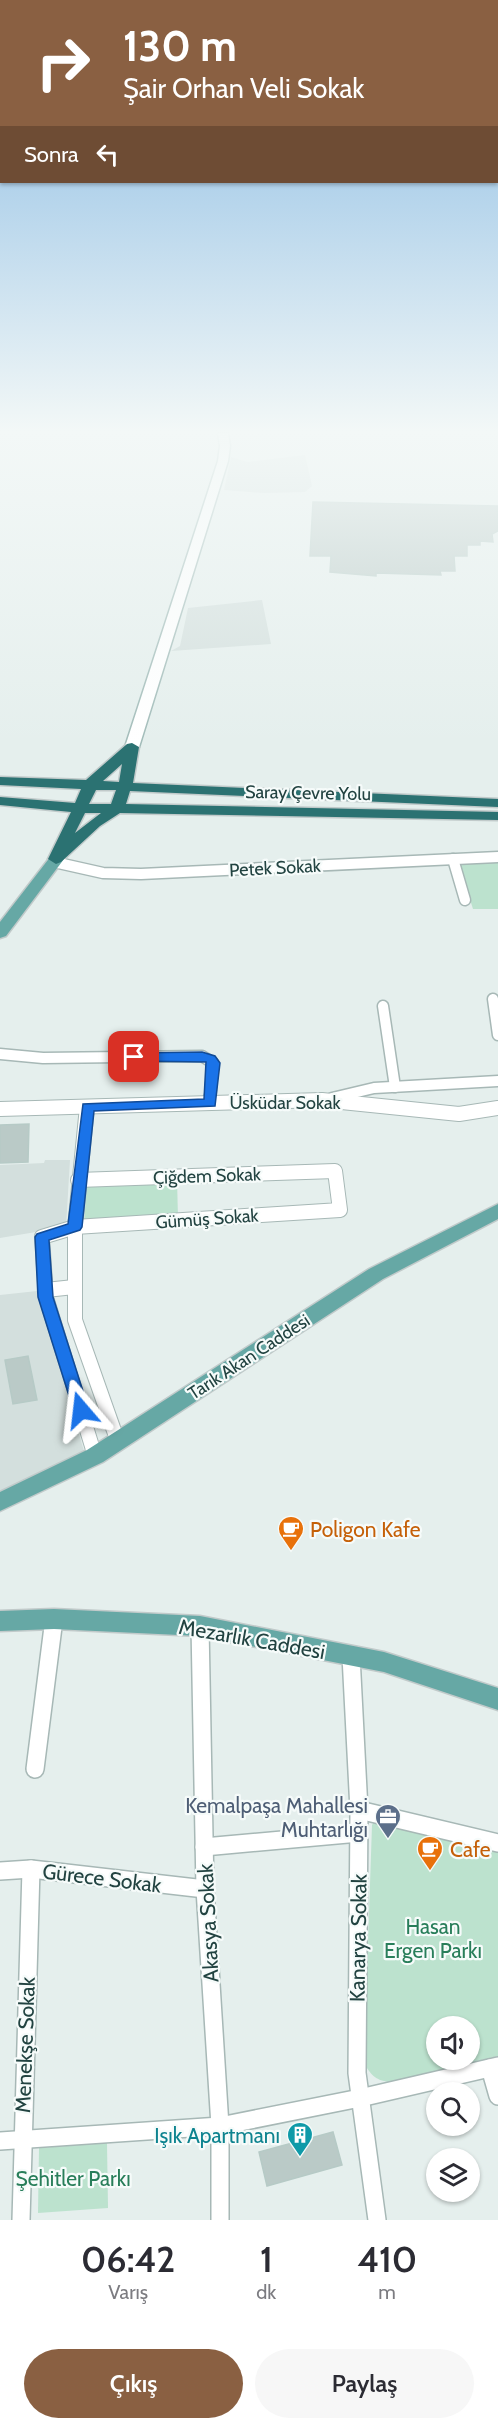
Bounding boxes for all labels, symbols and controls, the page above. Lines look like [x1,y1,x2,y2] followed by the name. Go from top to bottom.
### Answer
[123,20,237,72] text: 130 m
[24,24,102,102] icon: right
[123,72,364,105] text: Şair Orhan Veli Sokak
[91,138,124,171] icon: left
[24,141,79,168] text: Sonra
[245,781,371,805] street label: Saray Çevre Yolu
[229,855,322,881] street label: Petek Sokak
[108,1031,159,1082] pin
[117,1040,150,1073] icon: arrive
[229,1092,342,1114] street label: Üsküdar Sokak
[153,1163,262,1189] street label: Çiğdem Sokak
[155,1204,260,1234] street label: Gümüş Sokak
[184,1309,314,1405] street label: Tarık Akan Caddesi
[49,1378,113,1442] position arrow
[276,1514,306,1552] cafe icon: Poligon Kafe
[310,1517,421,1542] place label: Poligon Kafe
[177,1614,327,1664] street label: Mezarlık Caddesi
[185,1793,368,1842] place label: Kemalpaşa Mahallesi Muhtarlığı
[373,1802,403,1840] office icon: Kemalpaşa Mahallesi Muhtarlığı
[415,1834,445,1872] cafe icon: Cafe
[450,1837,491,1862] place label: Cafe
[41,1858,163,1898] street label: Gürece Sokak
[192,1862,224,1983] street label: Akasya Sokak
[344,1873,372,2002] street label: Kanarya Sokak
[384,1914,482,1963] park label: Hasan Ergen Parkı
[10,1976,40,2114] street label: Menekşe Sokak
[426,2016,480,2202] map controls
[426,2016,480,2070] button: sound
[426,2082,480,2136] button: search
[285,2120,315,2158] building icon: Işık Apartmanı
[154,2123,280,2148] place label: Işık Apartmanı
[426,2148,480,2202] button: layers
[15,2166,131,2191] park label: Şehitler Parkı
[81,2237,175,2281] text: 06:42
[260,2237,273,2281] text: 1
[357,2237,417,2281] text: 410
[108,2280,148,2304] text: Varış
[256,2280,276,2304] text: dk
[378,2280,396,2304] text: m
[24,2349,243,2418] button: Çıkış
[255,2349,474,2418] button: Paylaş

